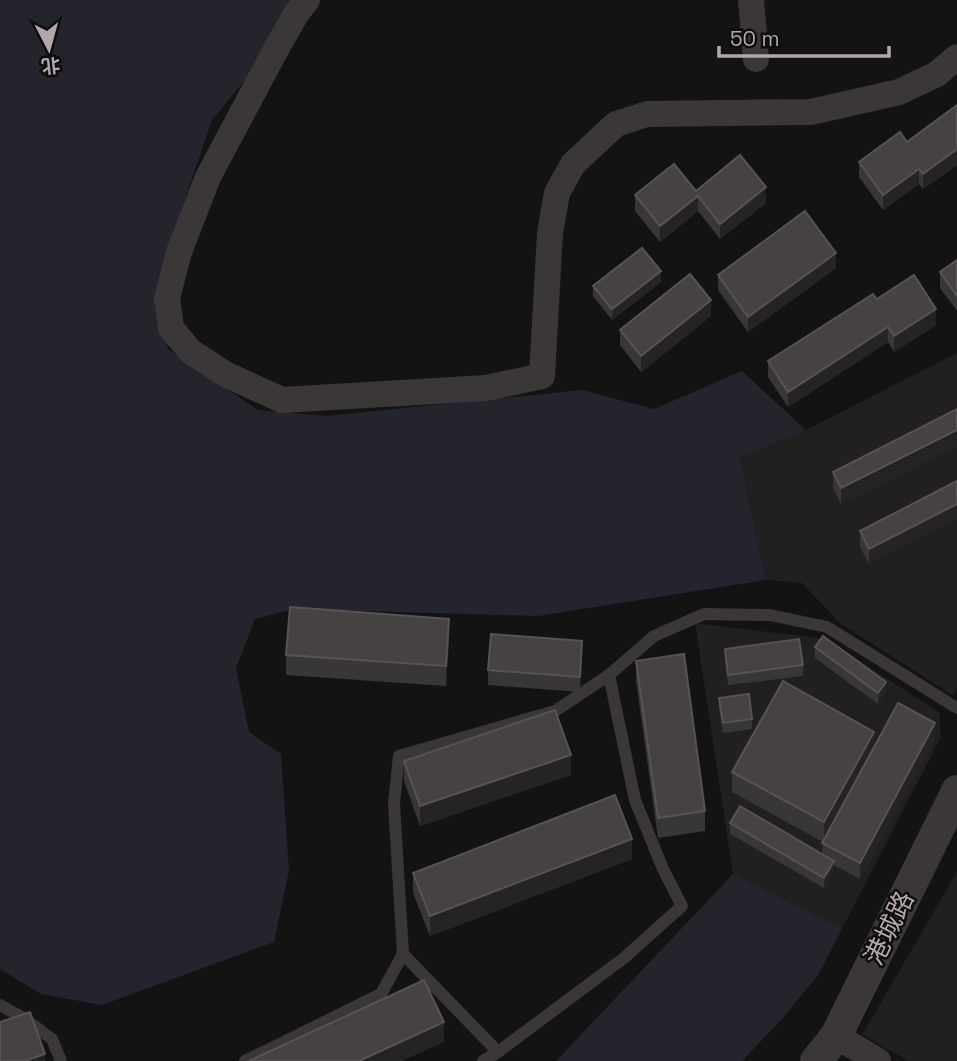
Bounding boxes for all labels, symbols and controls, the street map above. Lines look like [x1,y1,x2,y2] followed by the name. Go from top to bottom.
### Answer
[14,14,84,84] north arrow
[719,14,889,58] scale bar
[730,25,780,52] text: 50 m
[40,52,61,79] text: 北
[857,885,921,971] street label: 港城路

